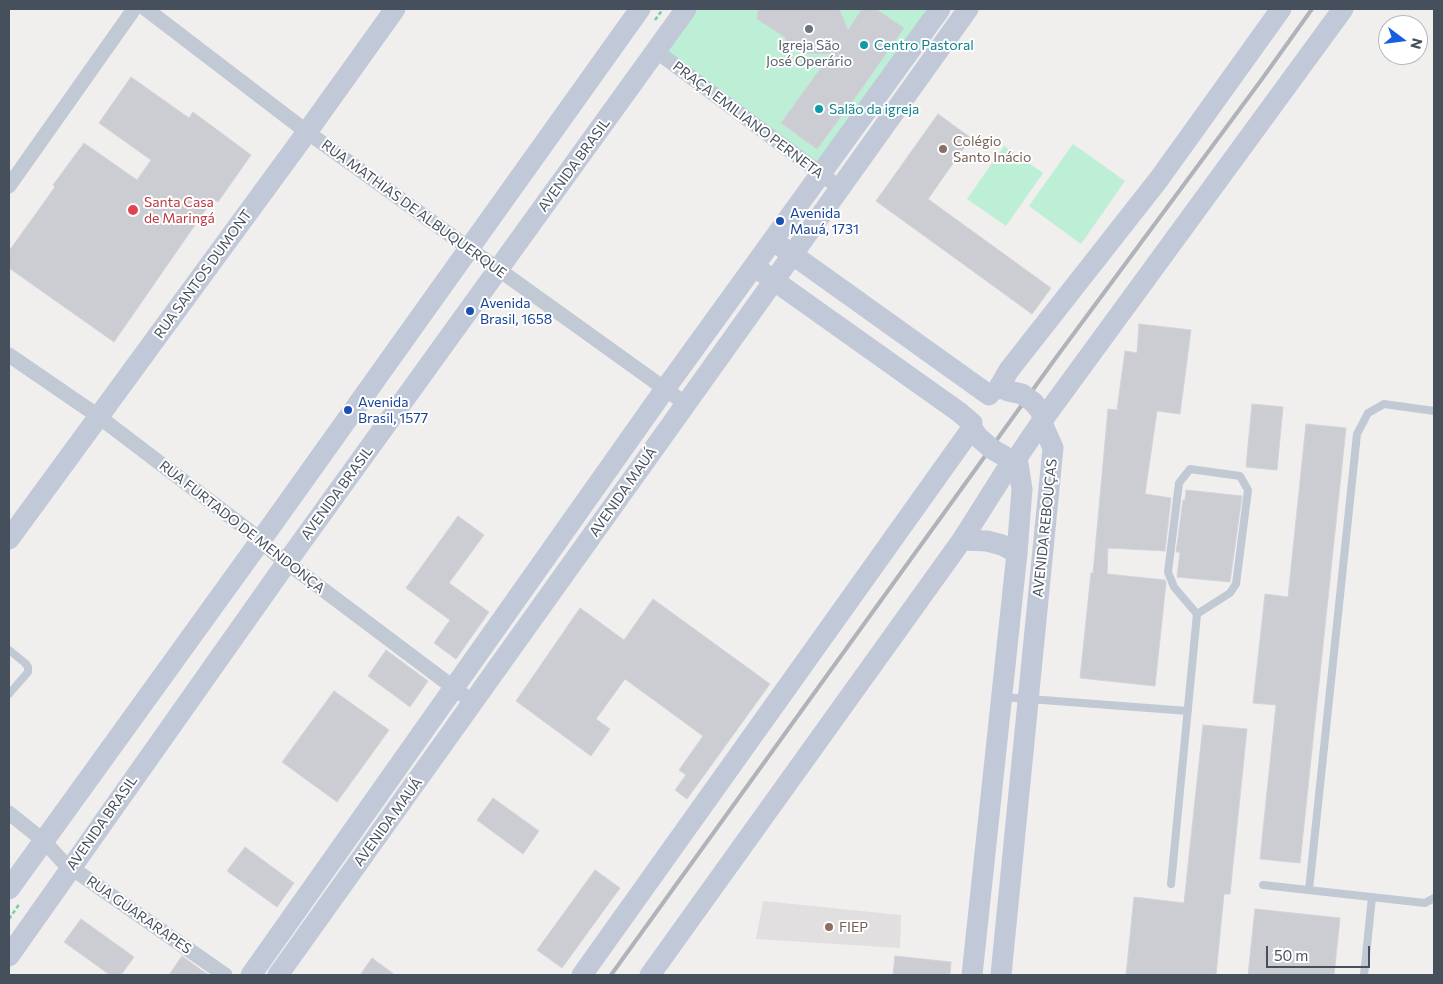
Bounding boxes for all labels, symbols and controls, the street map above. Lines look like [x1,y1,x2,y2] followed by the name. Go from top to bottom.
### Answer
[1378,15,1428,65] north arrow
[803,23,815,35] marker: Igreja São José Operário
[1407,36,1427,51] text: N
[766,37,852,70] place label: Igreja São José Operário
[874,37,974,53] place label: Centro Pastoral
[858,39,870,51] marker: Centro Pastoral
[669,58,827,182] street label: PRAÇA EMILIANO PERNETA
[829,101,919,117] place label: Salão da igreja
[813,103,825,115] marker: Salão da igreja
[534,115,614,215] street label: AVENIDA BRASIL
[953,133,1031,166] place label: Colégio Santo Inácio
[318,136,510,282] street label: RUA MATHIAS DE ALBUQUERQUE
[937,143,949,155] marker: Colégio Santo Inácio
[144,194,215,226] place label: Santa Casa de Maringá
[126,203,140,217] marker: Santa Casa de Maringá
[790,205,859,238] place label: Avenida Mauá, 1731
[151,206,255,342] street label: RUA SANTOS DUMONT
[774,215,786,227] marker: Avenida Mauá, 1731
[480,295,552,328] place label: Avenida Brasil, 1658
[464,305,476,317] marker: Avenida Brasil, 1658
[358,394,428,427] place label: Avenida Brasil, 1577
[342,404,354,416] marker: Avenida Brasil, 1577
[297,443,377,543] street label: AVENIDA BRASIL
[586,444,660,540] street label: AVENIDA MAUÁ
[156,457,328,597] street label: RUA FURTADO DE MENDONÇA
[1029,458,1061,598] street label: AVENIDA REBOUÇAS
[63,773,141,873] street label: AVENIDA BRASIL
[350,774,426,870] street label: AVENIDA MAUÁ
[83,872,195,958] street label: RUA GUARARAPES
[839,919,868,935] place label: FIEP
[823,921,835,933] marker: FIEP
[1268,936,1372,968] scale bar
[1274,946,1308,964] text: 50 m

